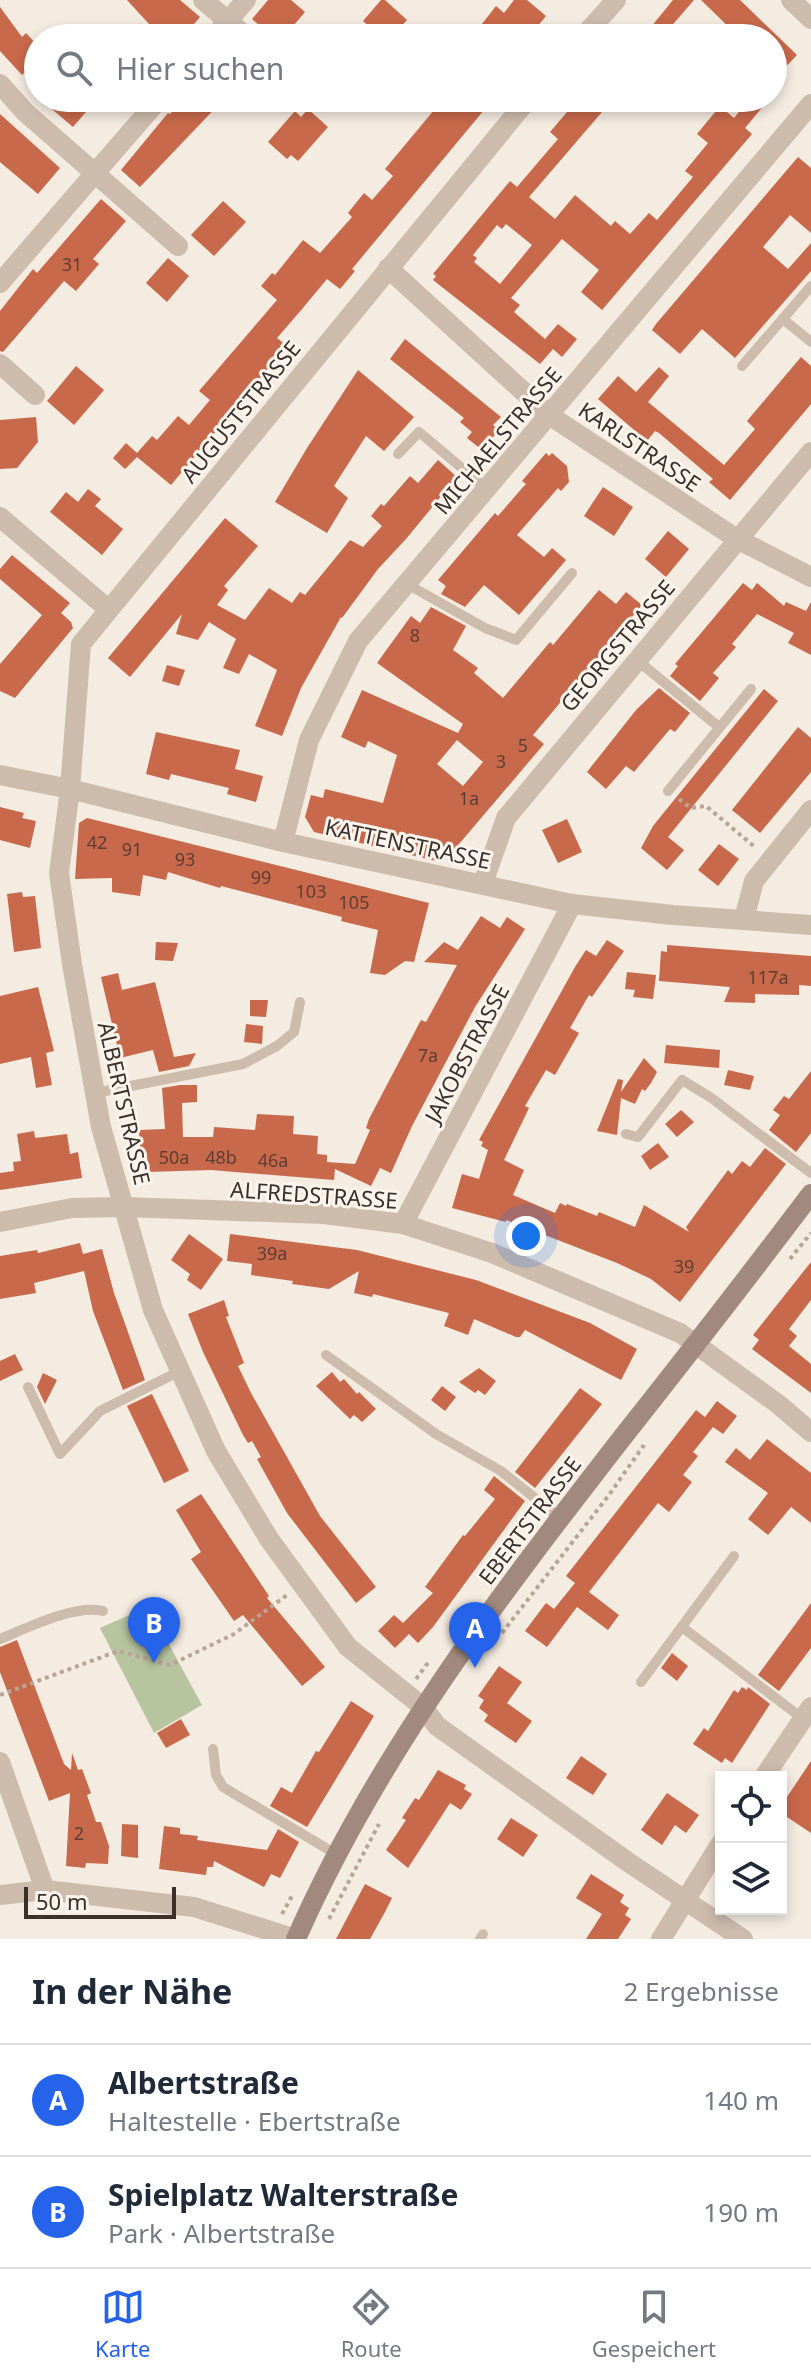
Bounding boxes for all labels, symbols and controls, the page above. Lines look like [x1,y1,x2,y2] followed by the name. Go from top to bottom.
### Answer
[24,24,787,112] search box
[52,46,96,90] icon: search
[116,48,284,89] text: Hier suchen
[62,252,82,276] house number: 31
[173,334,307,488] street label: AUGUSTSTRASSE
[426,360,568,520] street label: MICHAELSTRASSE
[573,394,707,498] street label: KARLSTRASSE
[553,573,681,717] street label: GEORGSTRASSE
[410,623,420,647] house number: 8
[518,733,528,757] house number: 5
[496,749,506,773] house number: 3
[459,786,479,810] house number: 1a
[323,811,493,875] street label: KATTENSTRASSE
[87,830,107,854] house number: 42
[122,837,142,861] house number: 91
[175,847,195,871] house number: 93
[251,865,271,889] house number: 99
[296,879,326,903] house number: 103
[339,890,369,914] house number: 105
[748,965,789,989] house number: 117a
[416,978,515,1129] street label: JAKOBSTRASSE
[92,1019,158,1187] street label: ALBERTSTRASSE
[418,1043,438,1067] house number: 7a
[159,1145,189,1169] house number: 50a
[205,1145,237,1169] house number: 48b
[258,1148,288,1172] house number: 46a
[229,1173,399,1215] street label: ALFREDSTRASSE
[506,1216,546,1256] your location
[257,1241,287,1265] house number: 39a
[674,1254,694,1278] house number: 39
[471,1450,587,1590] street label: EBERTSTRASSE
[128,1597,180,1663] pin: B
[449,1602,501,1668] pin: A
[715,1771,787,1915] map controls
[715,1771,787,1843] button: locate
[74,1821,84,1845] house number: 2
[715,1843,787,1915] button: layers
[24,1883,176,1919] scale bar
[36,1886,87,1916] text: 50 m
[32,1968,232,2014] text: In der Nähe
[623,1973,779,2009] text: 2 Ergebnisse
[108,2062,299,2103] text: Albertstraße
[49,2082,67,2118] text: A
[703,2082,779,2118] text: 140 m
[108,2103,401,2139] text: Haltestelle · Ebertstraße
[108,2174,458,2215] text: Spielplatz Walterstraße
[49,2194,67,2230] text: B
[703,2194,779,2230] text: 190 m
[108,2215,335,2251] text: Park · Albertstraße
[95,2285,150,2363] tab: Karte
[341,2285,402,2363] tab: Route
[592,2285,716,2363] tab: Gespeichert

